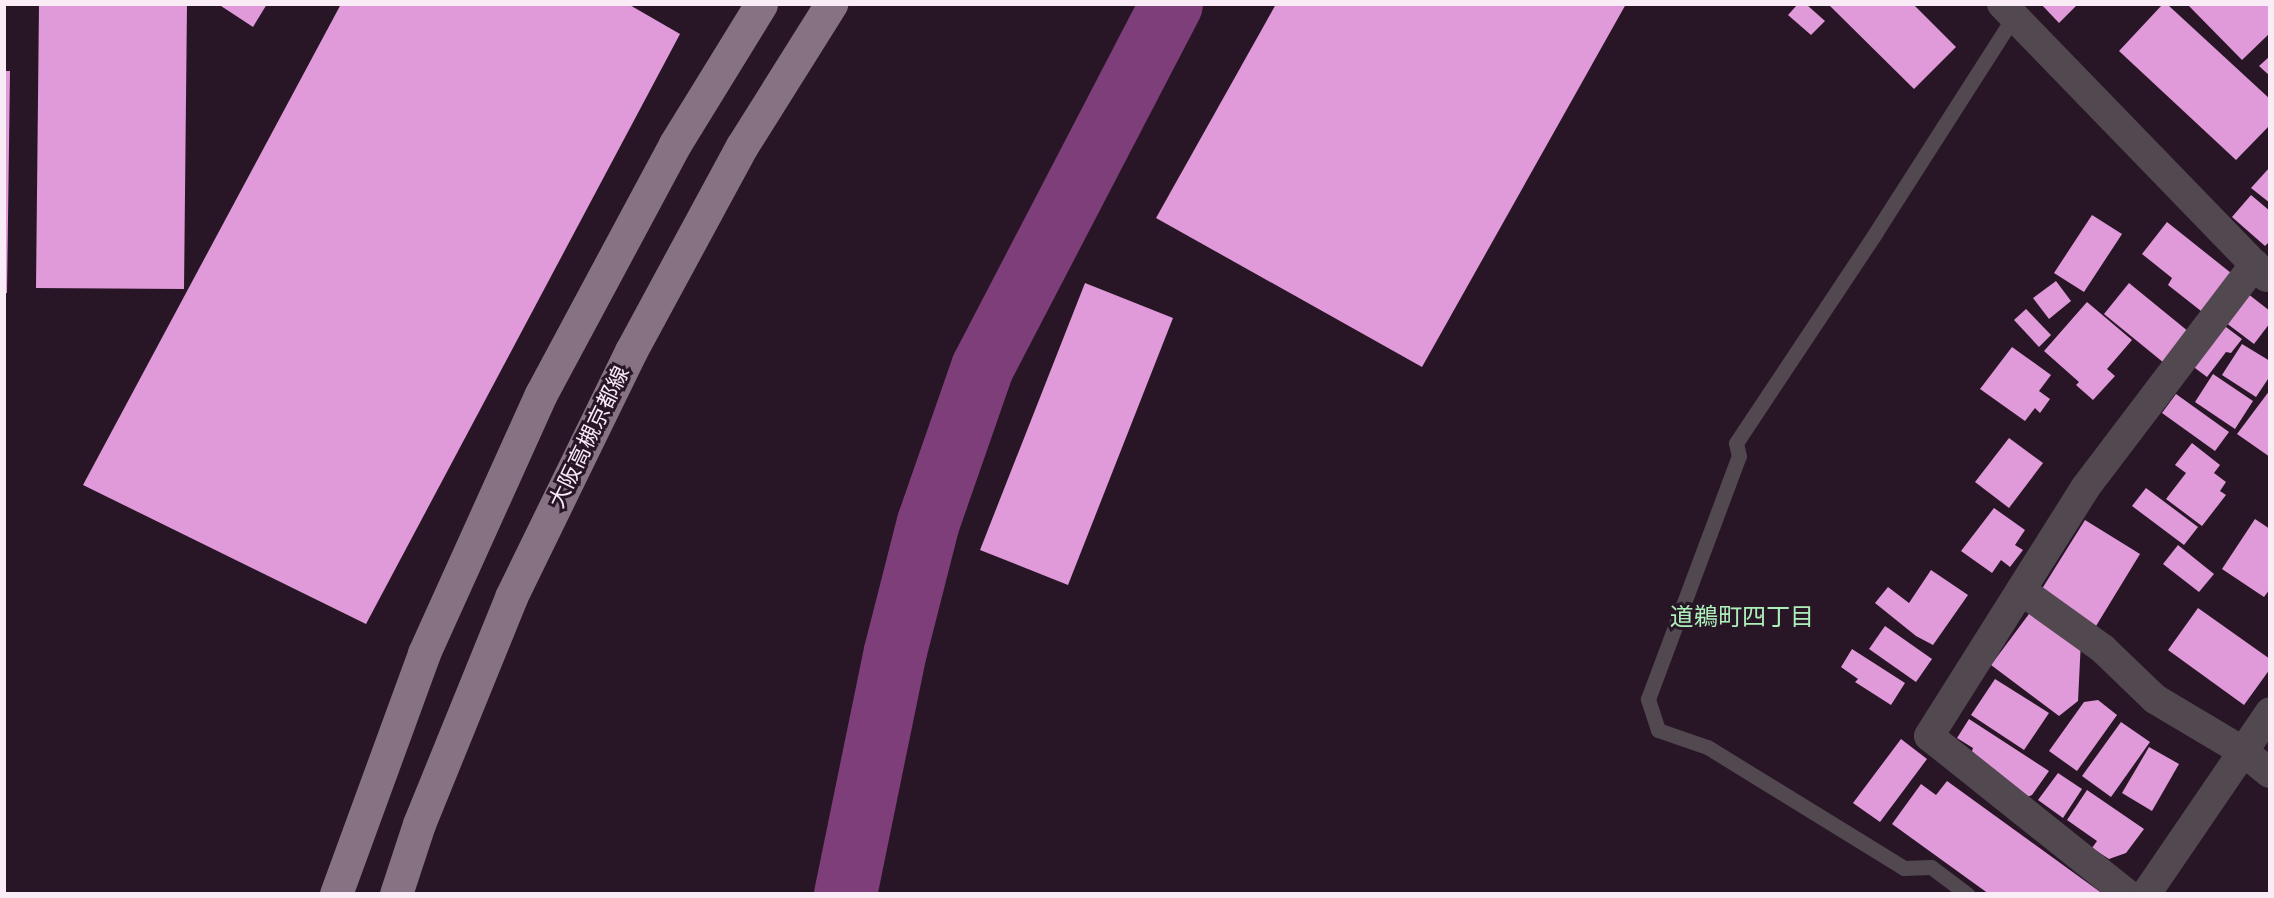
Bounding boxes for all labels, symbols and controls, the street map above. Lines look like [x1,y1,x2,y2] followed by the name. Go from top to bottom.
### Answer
[543,362,635,512] street label: 大阪高槻京都線
[1670,603,1814,631] district label: 道鵜町四丁目

